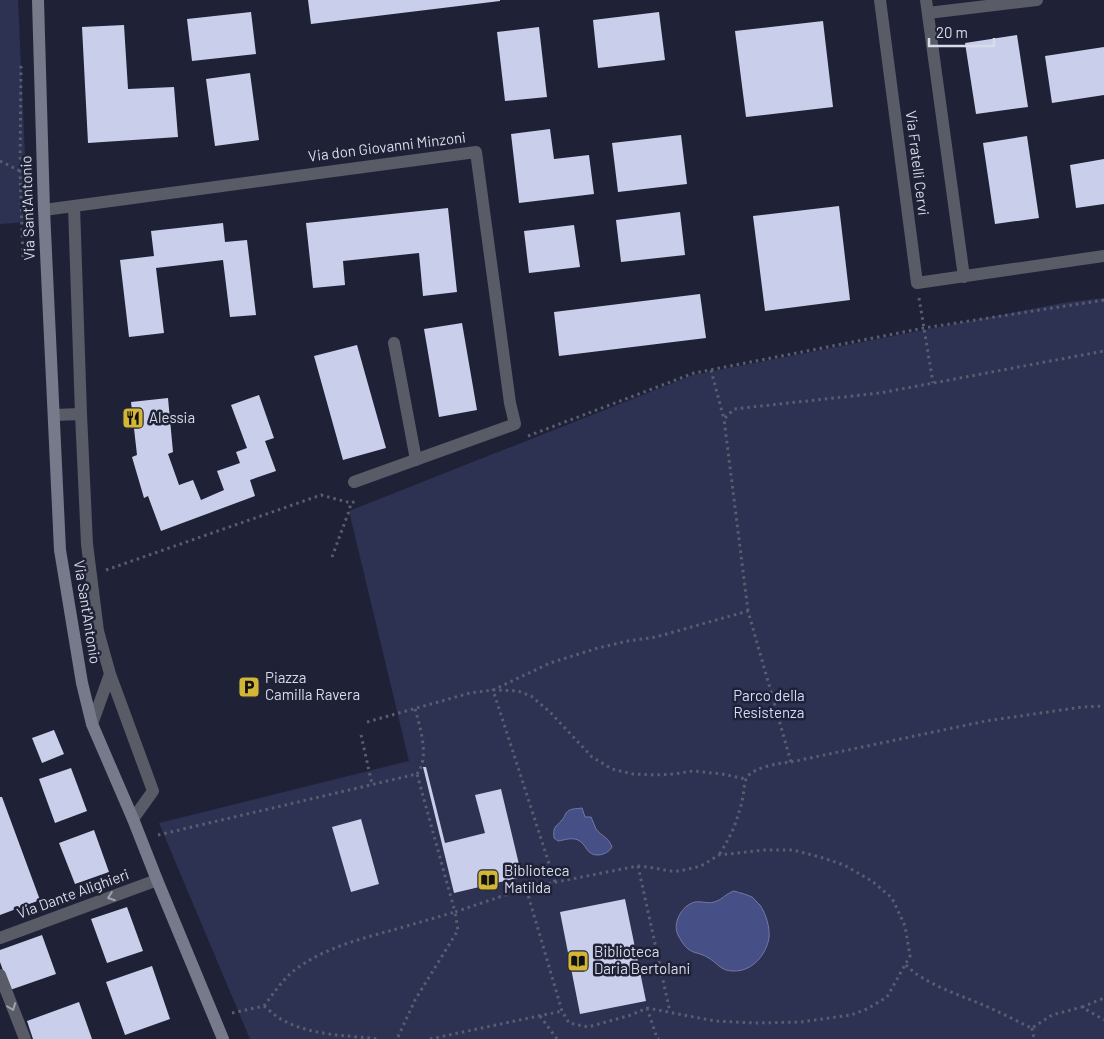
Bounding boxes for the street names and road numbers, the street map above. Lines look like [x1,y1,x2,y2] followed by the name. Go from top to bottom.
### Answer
[903,109,933,216] street label: Via Fratelli Cervi
[307,127,467,165] street label: Via don Giovanni Minzoni
[16,155,38,261] street label: Via Sant'Antonio
[71,559,105,665] street label: Via Sant'Antonio
[14,864,131,922] street label: Via Dante Alighieri

